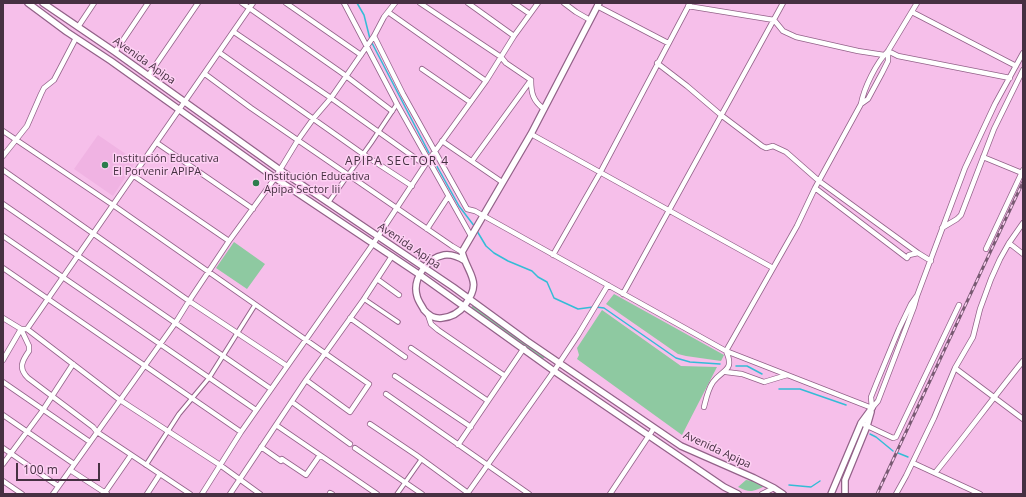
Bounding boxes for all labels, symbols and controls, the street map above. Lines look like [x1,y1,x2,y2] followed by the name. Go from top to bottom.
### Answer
[110,35,178,87] street label: Avenida Apipa
[113,152,219,178] place label: Institución Educativa El Porvenir APIPA
[345,155,449,169] district label: APIPA SECTOR 4
[100,160,110,170] marker: Institución Educativa El Porvenir APIPA
[264,170,370,196] place label: Institución Educativa Apipa Sector Iii
[251,178,261,188] marker: Institución Educativa Apipa Sector Iii
[375,220,443,272] street label: Avenida Apipa
[681,429,753,471] street label: Avenida Apipa
[18,455,102,481] scale bar
[23,461,58,478] text: 100 m

